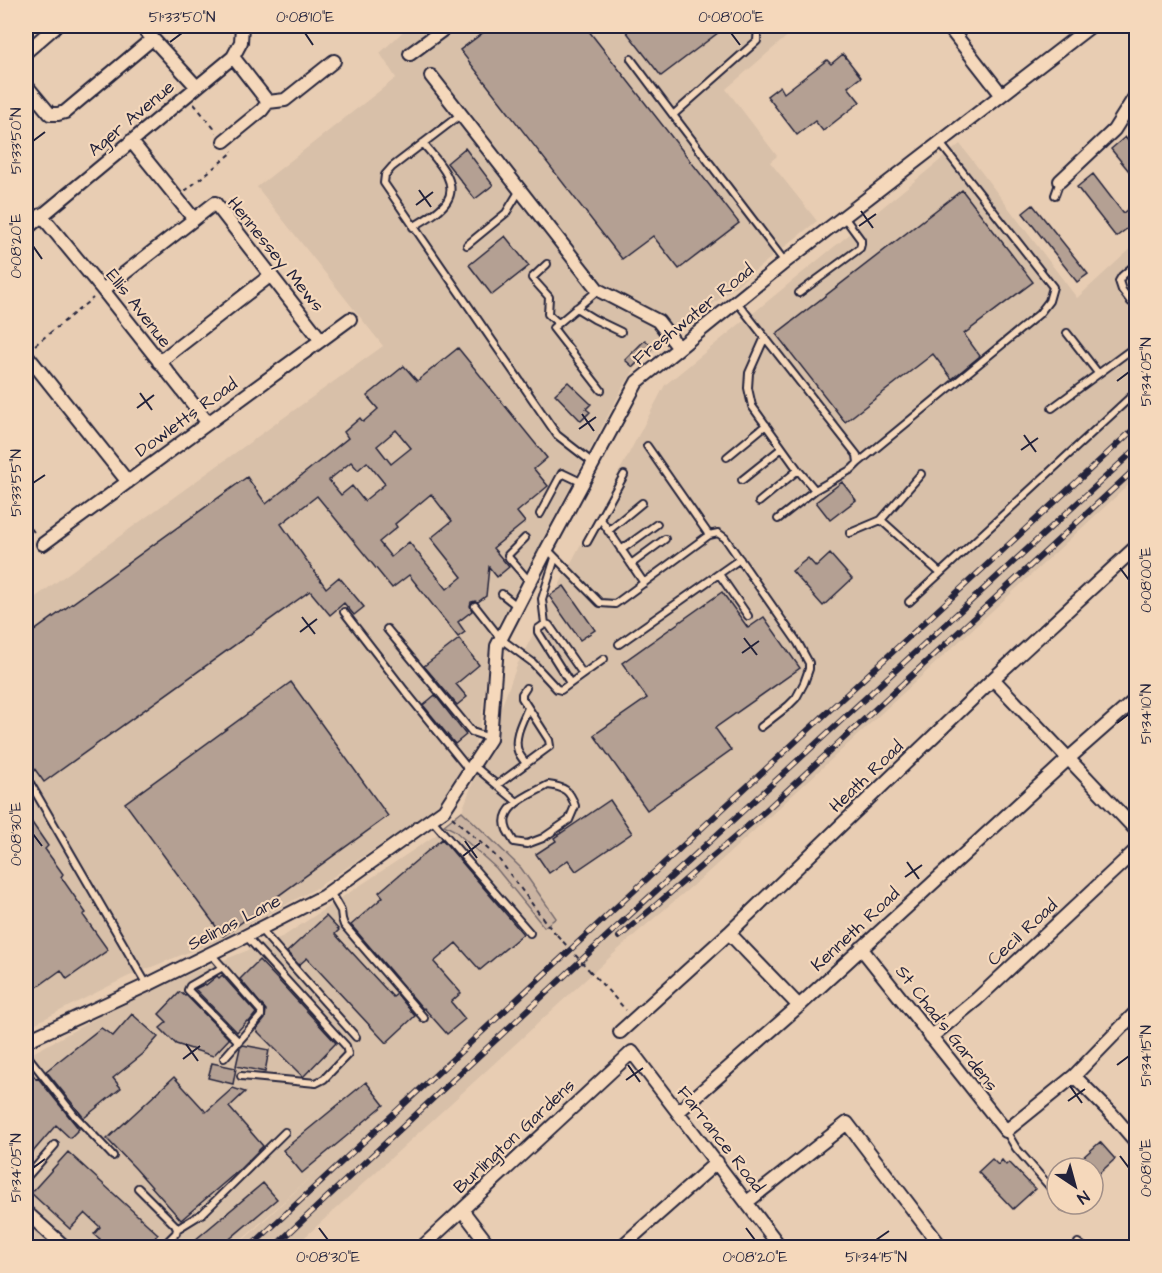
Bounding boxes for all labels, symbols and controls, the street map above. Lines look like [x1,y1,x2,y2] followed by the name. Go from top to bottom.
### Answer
[149,7,215,28] text: 51°33'50"N
[276,7,334,28] text: 0°08'10"E
[698,7,764,28] text: 0°08'00"E
[83,75,181,163] street label: Ager Avenue
[6,108,27,174] text: 51°33'50"N
[221,191,330,318] street label: Hennessey Mews
[6,213,27,278] text: 0°08'20"E
[627,258,759,371] street label: Freshwater Road
[100,264,177,353] street label: Ellis Avenue
[1136,337,1157,407] text: 51°34'05"N
[130,372,243,463] street label: Dowletts Road
[6,449,27,517] text: 51°33'55"N
[1136,547,1157,613] text: 0°08'00"E
[1136,684,1157,744] text: 51°34'10"N
[824,735,909,818] street label: Heath Road
[6,802,27,866] text: 0°08'30"E
[805,882,905,977] street label: Kenneth Road
[183,888,285,957] street label: Selinas Lane
[982,893,1063,972] street label: Cecil Road
[889,960,1004,1097] street label: St Chad's Gardens
[1136,1025,1157,1087] text: 51°34'15"N
[448,1073,581,1200] street label: Burlington Gardens
[671,1081,770,1198] street label: Farrance Road
[6,1133,27,1203] text: 51°34'05"N
[1136,1139,1157,1197] text: 0°08'10"E
[1045,1156,1105,1216] north arrow
[1073,1185,1094,1209] text: N
[296,1247,360,1268] text: 0°08'30"E
[723,1247,788,1268] text: 0°08'20"E
[845,1247,907,1268] text: 51°34'15"N

